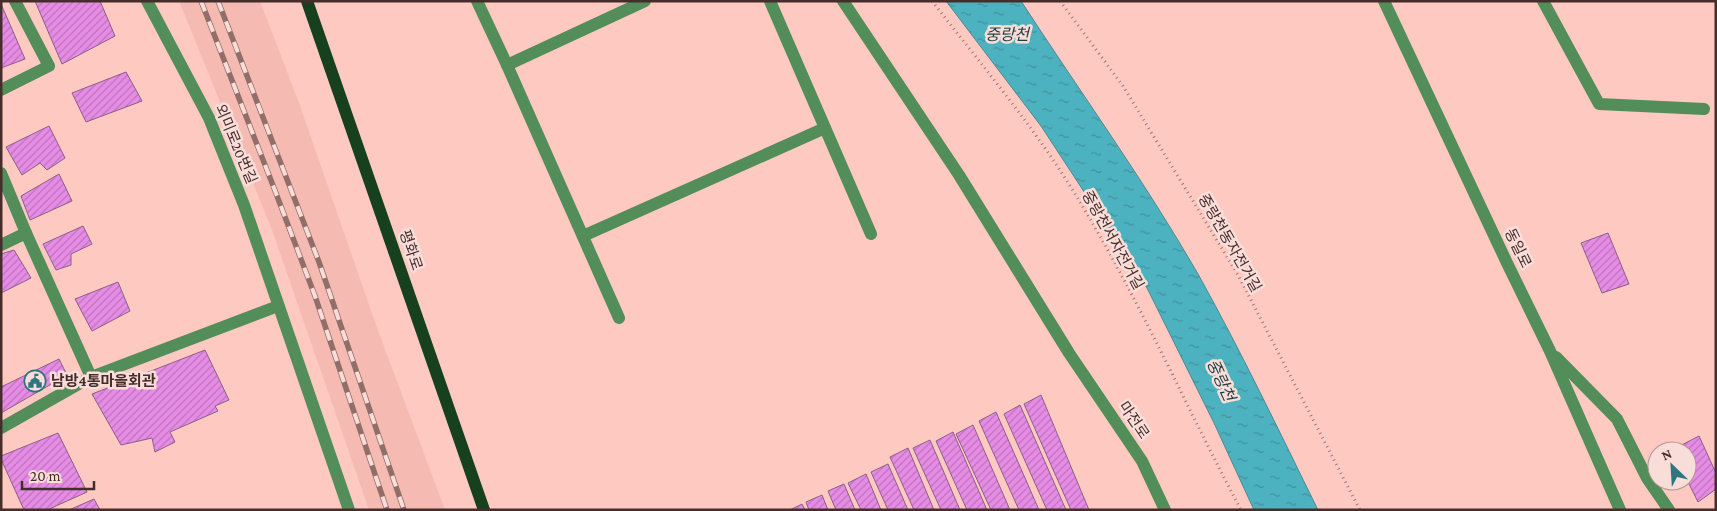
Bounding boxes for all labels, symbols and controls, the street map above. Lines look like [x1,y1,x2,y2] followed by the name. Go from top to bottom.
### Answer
[985,26,1031,43] water label: 중랑천
[212,102,260,186] street label: 외미로20번길
[1079,187,1148,292] street label: 중랑천서자전거길
[1195,191,1265,295] street label: 중랑천동자전거길
[1502,226,1534,270] street label: 동일로
[397,228,425,272] street label: 평화로
[1204,356,1239,406] water label: 중랑천
[23,369,47,393] public building icon: 남방4통마을회관
[51,373,156,389] place label: 남방4통마을회관
[1116,398,1152,442] street label: 마전로
[1647,441,1697,491] north arrow
[1659,445,1675,463] text: N
[22,458,95,490] scale bar
[30,468,61,484] text: 20 m

